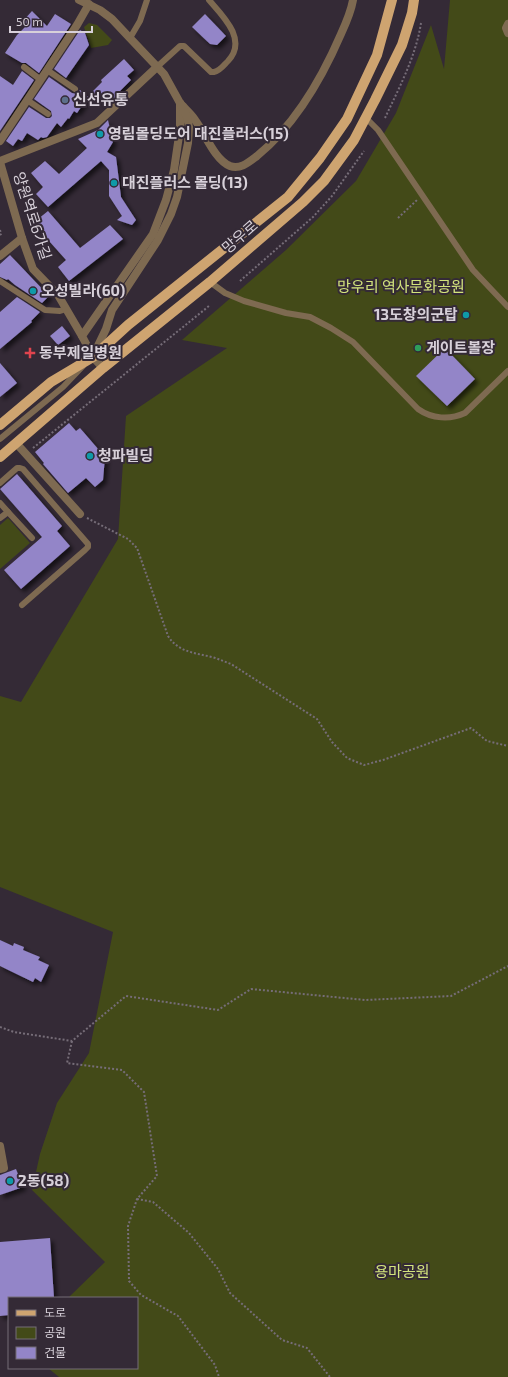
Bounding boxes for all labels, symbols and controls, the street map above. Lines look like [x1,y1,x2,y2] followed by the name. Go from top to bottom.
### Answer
[10,8,92,34] scale bar
[16,14,43,28] text: 50 m
[73,90,128,108] place label: 신선유통
[60,95,70,105] marker: 신선유통
[108,124,289,142] place label: 영림몰딩도어 대진플러스(15)
[95,129,105,139] marker: 영림몰딩도어 대진플러스(15)
[10,169,56,262] street label: 양원역로6가길
[122,173,248,191] place label: 대진플러스 몰딩(13)
[109,178,119,188] marker: 대진플러스 몰딩(13)
[218,216,261,257] street label: 망우로
[337,277,465,295] park label: 망우리 역사문화공원
[41,281,125,299] place label: 오성빌라(60)
[28,286,38,296] marker: 오성빌라(60)
[374,305,458,323] place label: 13도창의군탑
[461,310,471,320] marker: 13도창의군탑
[426,338,495,356] place label: 게이트볼장
[39,343,122,361] place label: 동부제일병원
[413,343,423,353] marker: 게이트볼장
[24,347,36,359] marker: 동부제일병원
[98,446,153,464] place label: 청파빌딩
[85,451,95,461] marker: 청파빌딩
[18,1171,69,1189] place label: 2동(58)
[5,1176,15,1186] marker: 2동(58)
[374,1262,430,1280] park label: 용마공원
[8,1297,138,1369] legend
[44,1305,66,1319] text: 도로
[44,1325,66,1339] text: 공원
[44,1345,66,1359] text: 건물

